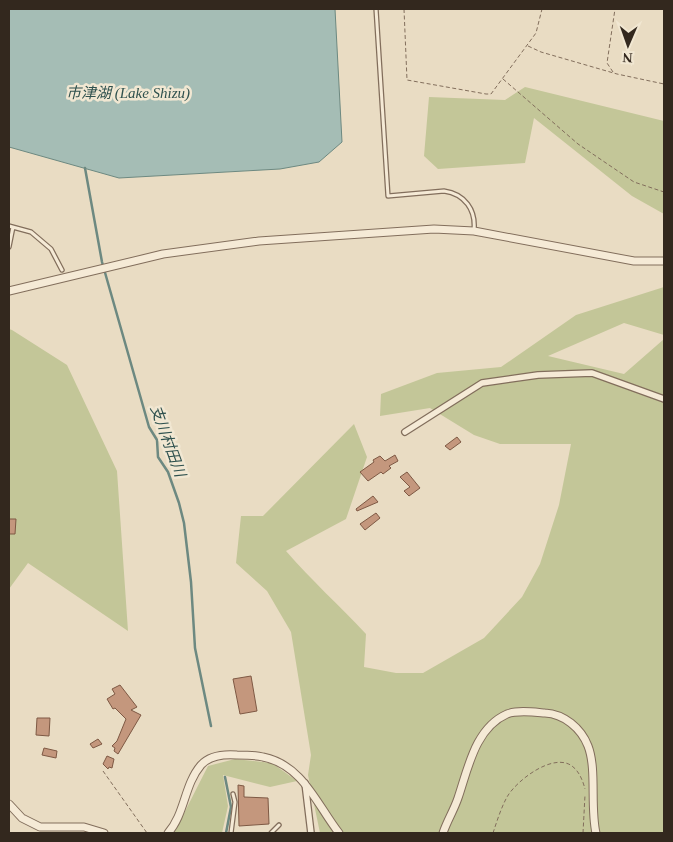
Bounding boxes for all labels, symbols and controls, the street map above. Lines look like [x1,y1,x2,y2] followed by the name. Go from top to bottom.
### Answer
[603,20,653,70] north arrow
[622,50,633,65] text: N
[66,85,190,102] water label: 市津湖 (Lake Shizu)
[148,403,189,481] water label: 支川村田川

